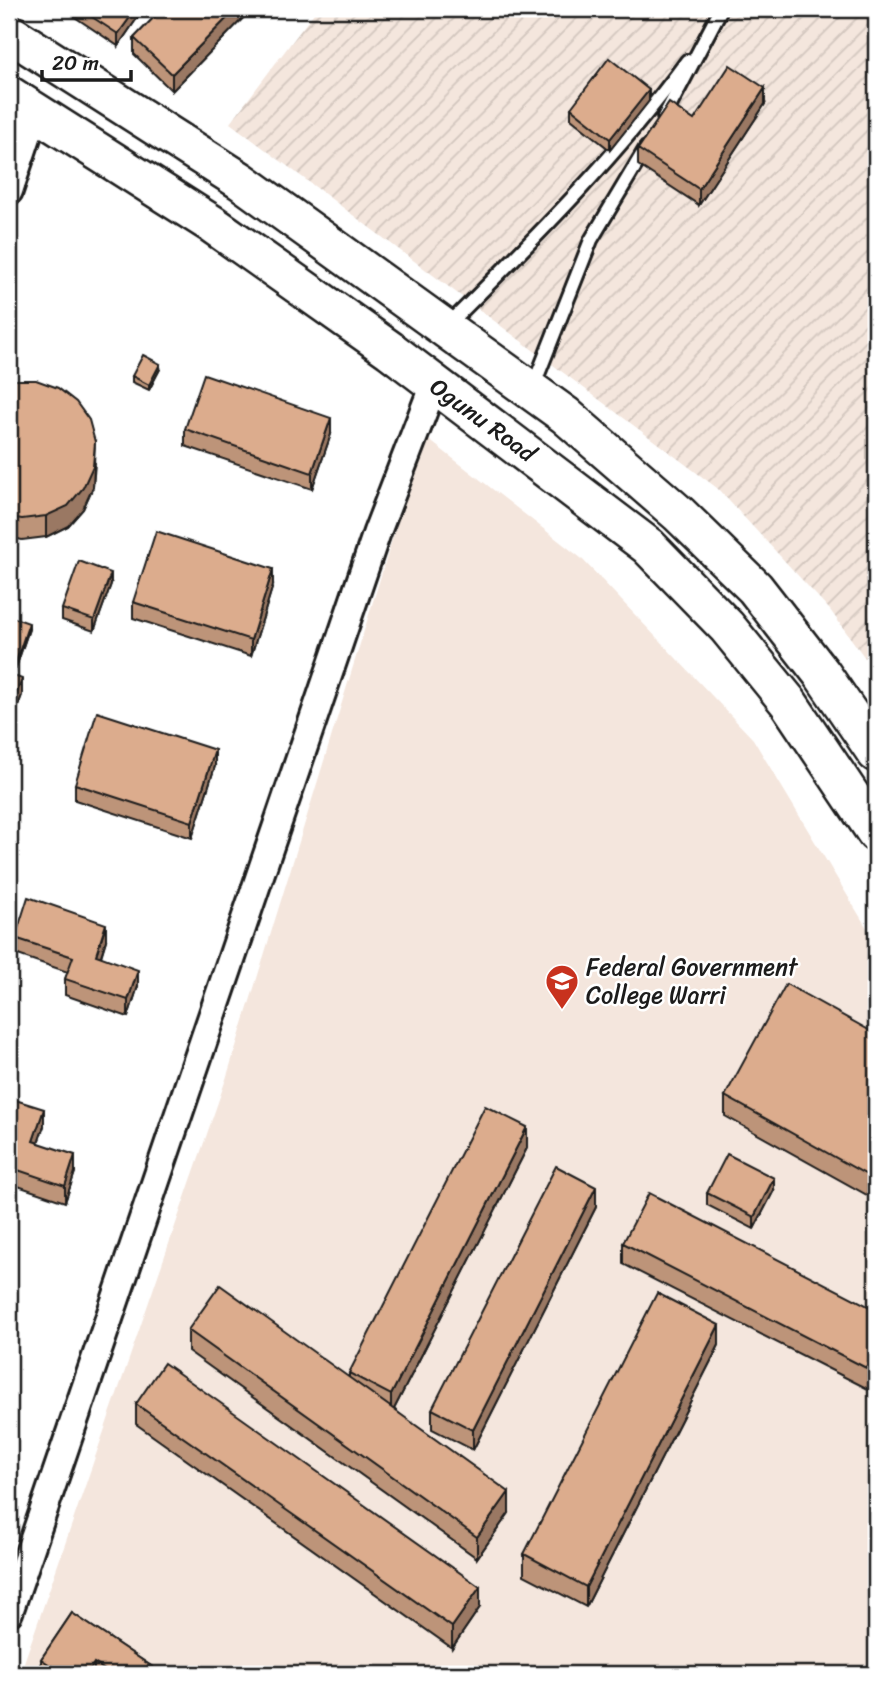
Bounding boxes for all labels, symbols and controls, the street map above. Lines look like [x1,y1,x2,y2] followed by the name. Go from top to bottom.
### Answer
[42,38,131,82] scale bar
[52,44,99,82] text: 20 m
[421,367,546,474] street label: Ogunu Road
[586,946,799,1016] place label: Federal Government College Warri
[543,962,581,1011] school or university icon: Federal Government College Warri

